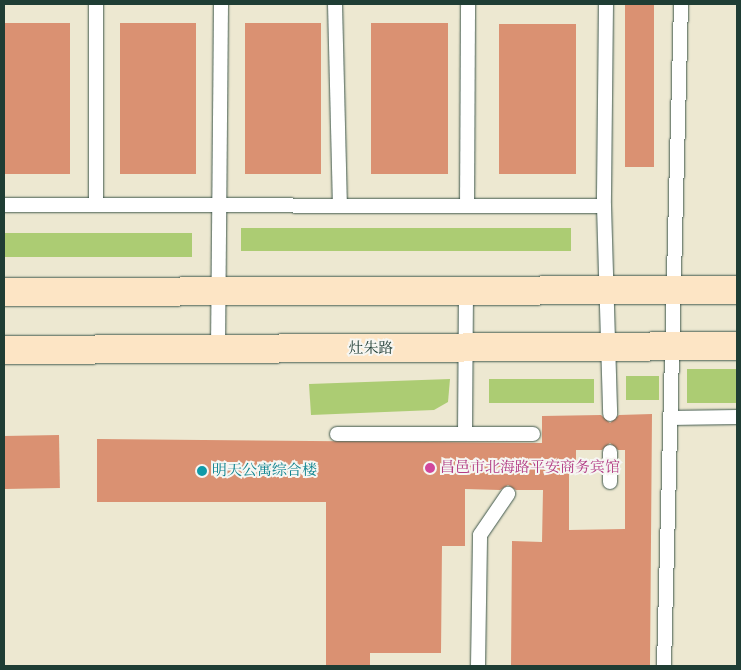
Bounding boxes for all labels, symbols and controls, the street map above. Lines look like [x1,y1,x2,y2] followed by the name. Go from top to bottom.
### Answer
[349,340,393,358] street label: 灶朱路
[440,459,620,477] place label: 昌邑市北海路平安商务宾馆
[212,462,317,480] place label: 明天公寓综合楼
[424,462,436,474] marker: 昌邑市北海路平安商务宾馆
[196,465,208,477] marker: 明天公寓综合楼

